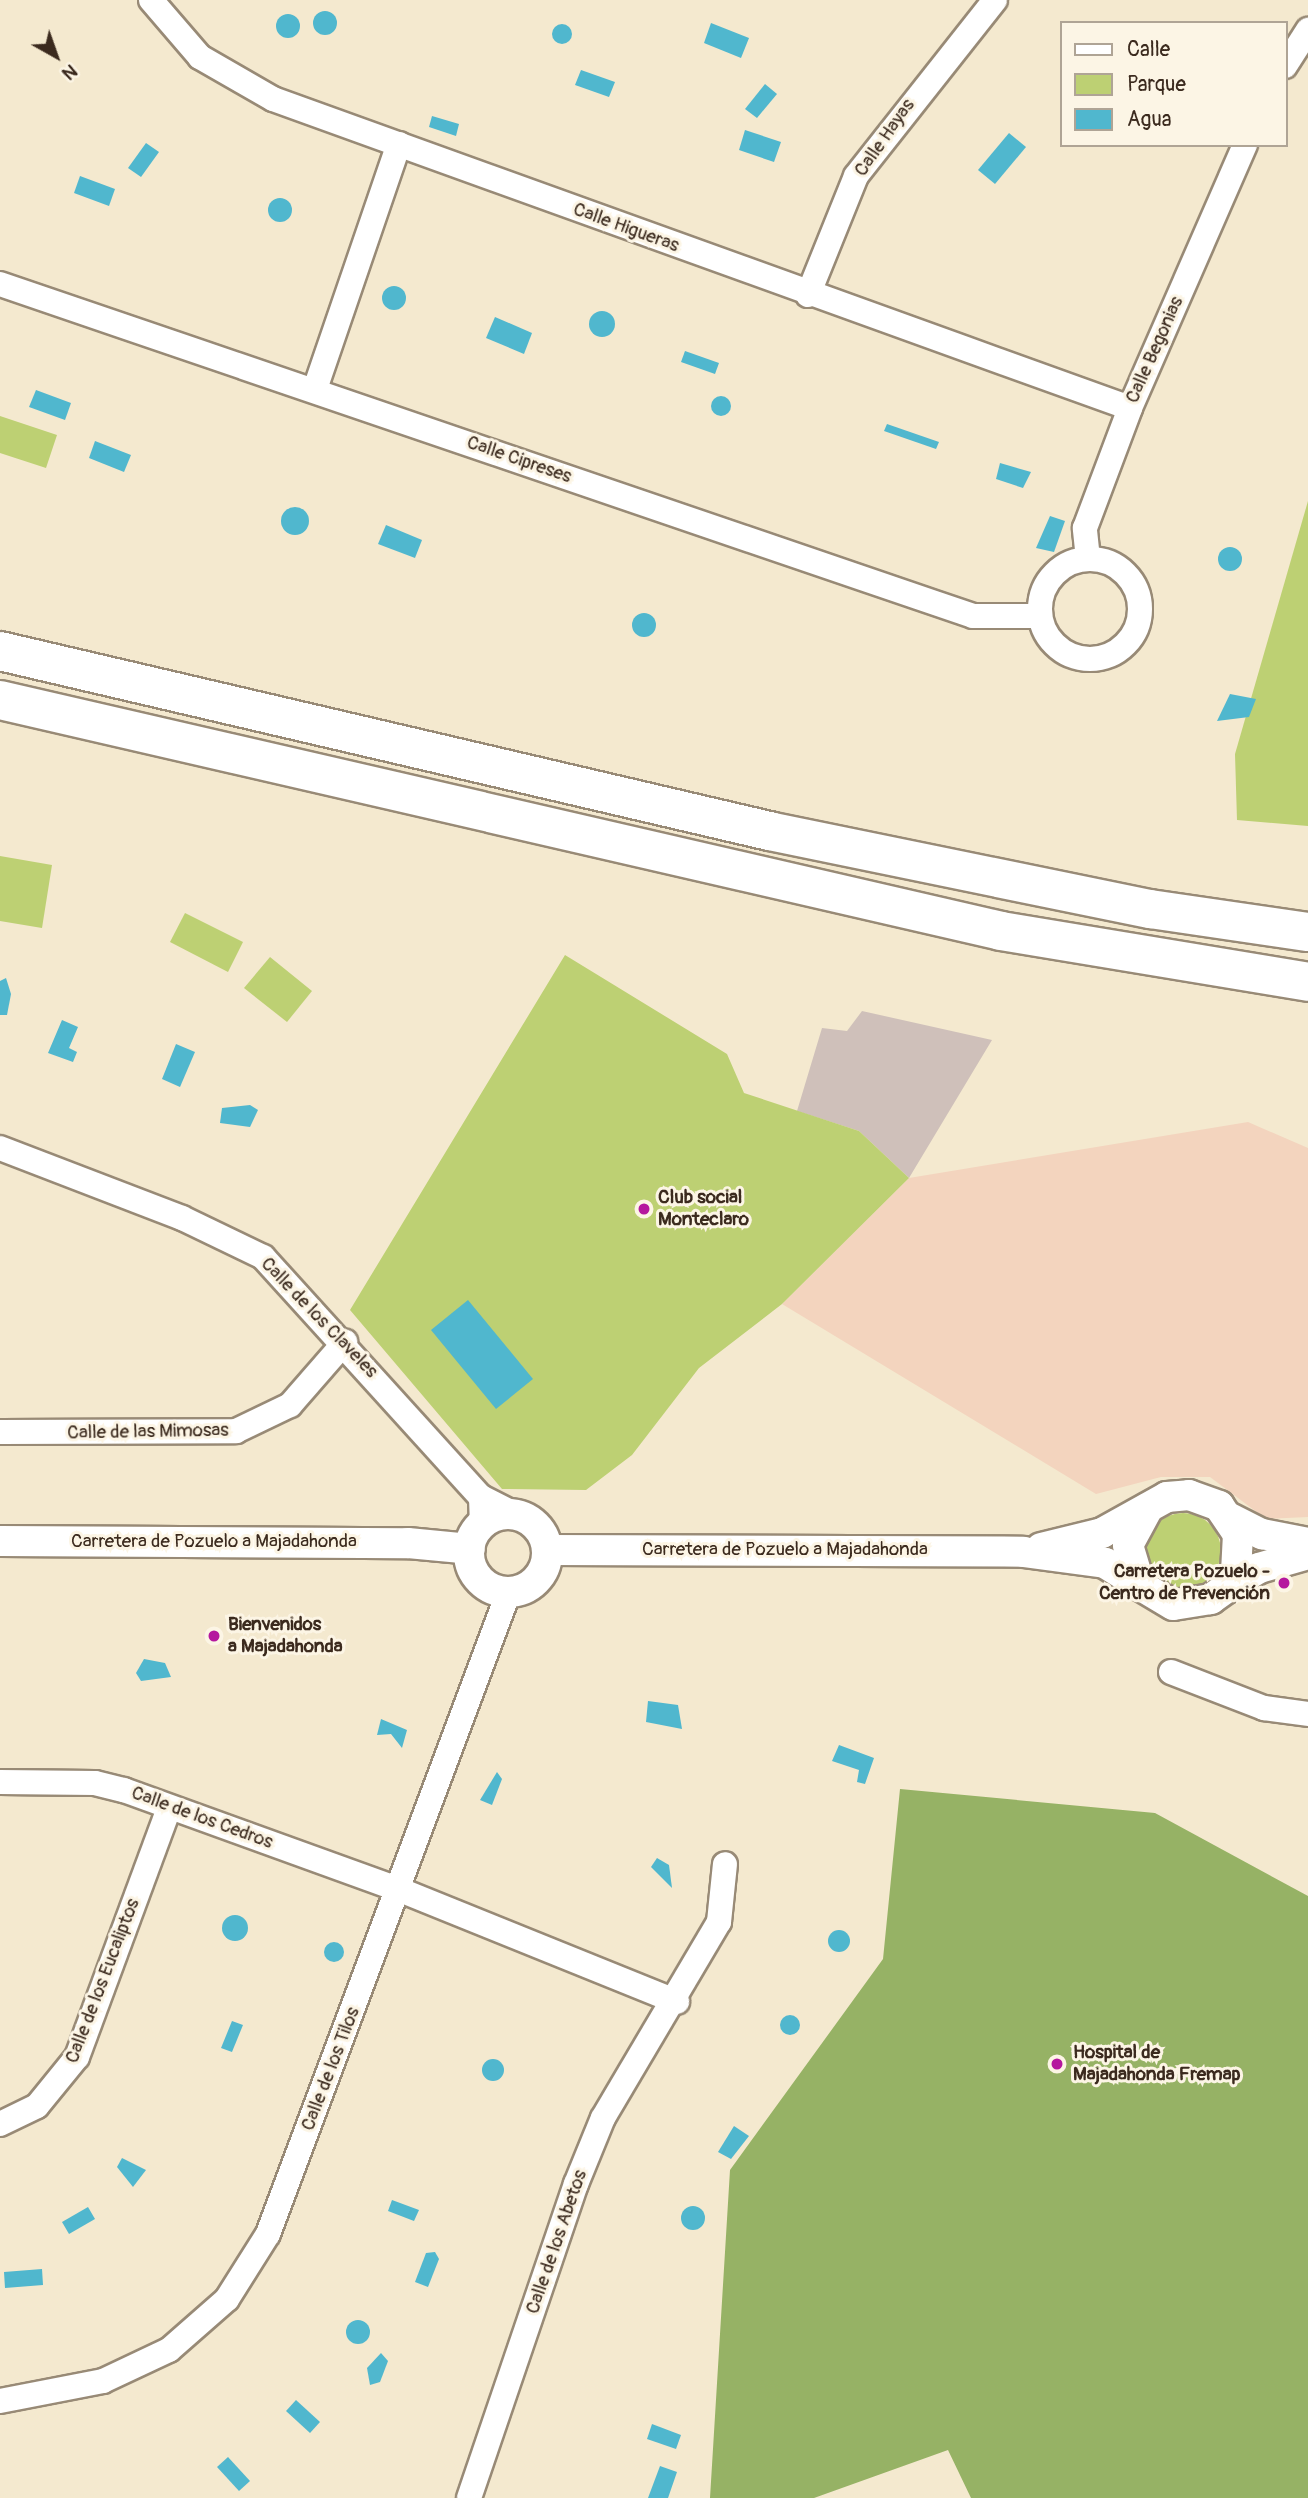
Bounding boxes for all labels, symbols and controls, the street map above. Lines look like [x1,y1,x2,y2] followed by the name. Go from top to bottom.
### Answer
[21,21,91,91] north arrow
[1060,21,1287,147] legend
[1127,36,1170,63] text: Calle
[57,59,82,85] text: N
[1127,71,1186,98] text: Parque
[850,95,920,181] street label: Calle Hayas
[1127,106,1172,133] text: Agua
[570,198,682,258] street label: Calle Higueras
[1121,293,1189,407] street label: Calle Begonias
[464,431,574,489] street label: Calle Cipreses
[658,1187,749,1231] place label: Club social Monteclaro
[636,1201,652,1217] marker: Club social Monteclaro
[256,1253,382,1383] street label: Calle de los Claveles
[67,1419,229,1445] street label: Calle de las Mimosas
[71,1531,357,1553] street label: Carretera de Pozuelo a Majadahonda
[642,1539,928,1561] street label: Carretera de Pozuelo a Majadahonda
[1099,1561,1270,1605] place label: Carretera Pozuelo - Centro de Prevención
[1276,1575,1292,1591] marker: Carretera Pozuelo - Centro de Prevención
[228,1614,343,1658] place label: Bienvenidos a Majadahonda
[206,1628,222,1644] marker: Bienvenidos a Majadahonda
[128,1782,276,1854] street label: Calle de los Cedros
[61,1895,145,2067] street label: Calle de los Eucaliptos
[297,2004,365,2134] street label: Calle de los Tilos
[1073,2042,1241,2086] place label: Hospital de Majadahonda Fremap
[1047,2054,1067,2074] marker: Hospital de Majadahonda Fremap
[522,2167,592,2317] street label: Calle de los Abetos

